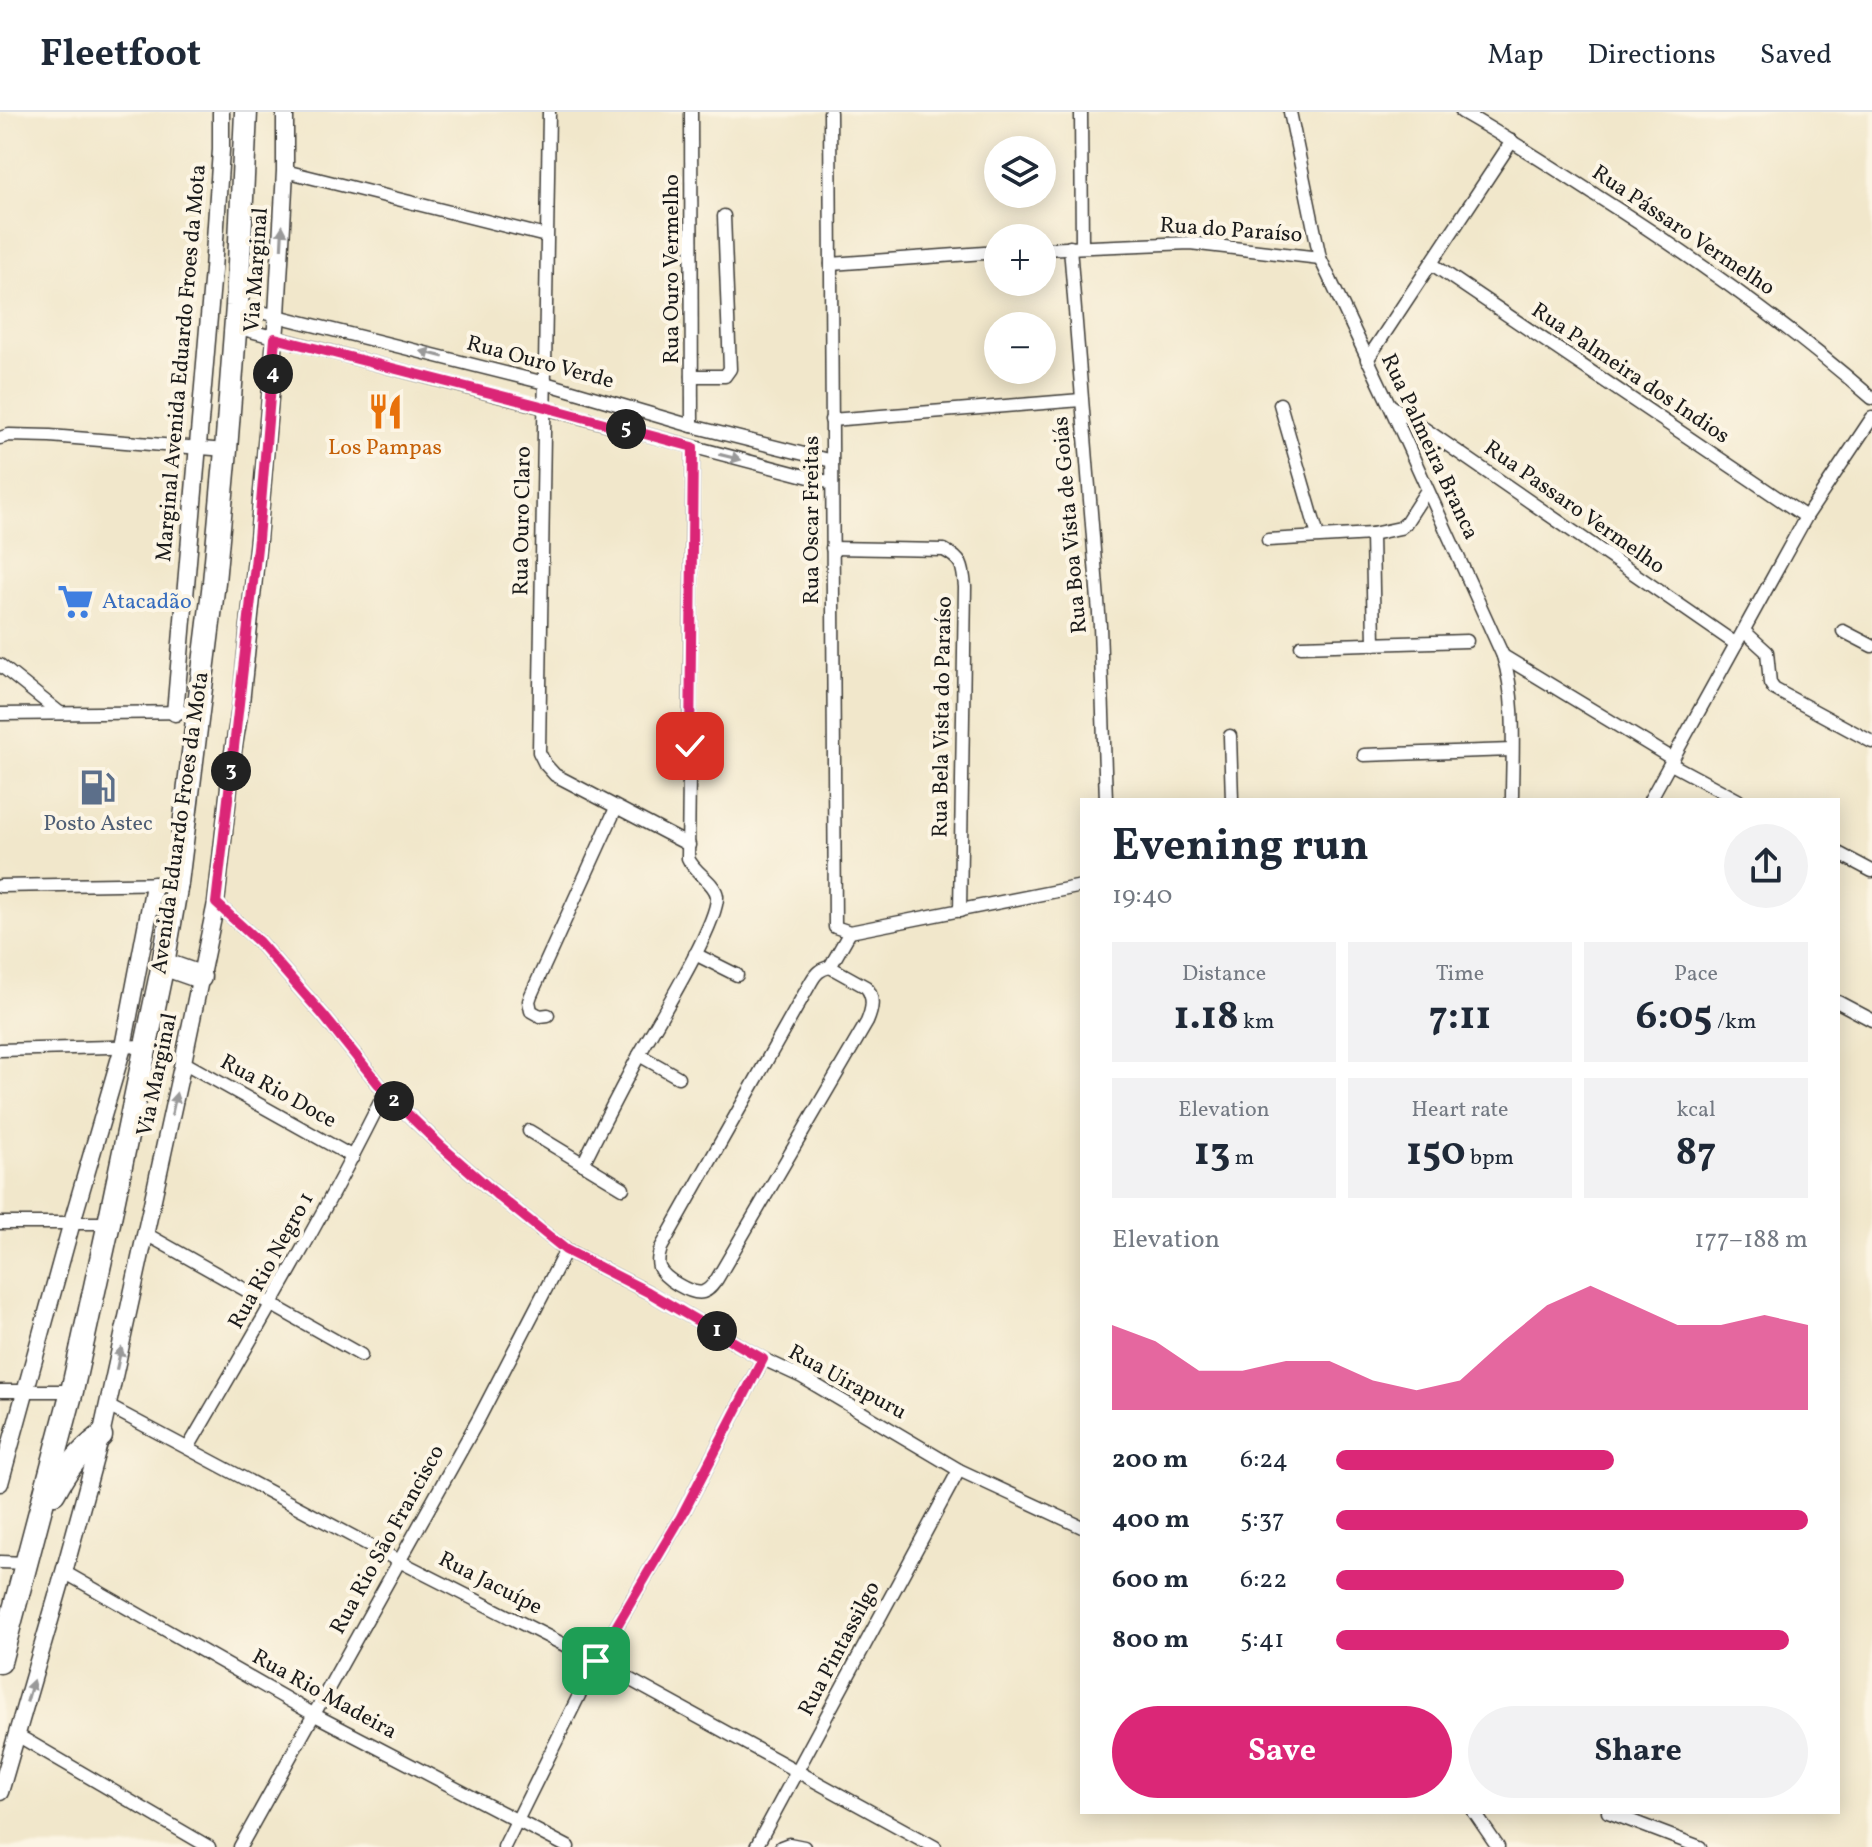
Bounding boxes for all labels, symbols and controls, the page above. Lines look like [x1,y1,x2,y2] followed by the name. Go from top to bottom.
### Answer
[40,29,201,82] text: Fleetfoot
[1488,36,1544,75] text: Map
[1588,36,1716,75] text: Directions
[1760,36,1832,75] text: Saved
[984,136,1056,384] map controls
[984,136,1056,208] button: layers
[1585,158,1781,304] street label: Rua Pássaro Vermelho
[149,163,215,563] street label: Marginal Avenida Eduardo Froes da Mota
[657,174,688,364] street label: Rua Ouro Vermelho
[237,206,277,334] street label: Via Marginal
[1159,211,1303,251] street label: Rua do Paraíso
[276,224,289,249] one-way arrow
[984,224,1056,296] button: +
[1525,296,1735,452] street label: Rua Palmeira dos Indios
[984,312,1056,384] button: −
[463,328,617,398] street label: Rua Ouro Verde
[419,348,444,360] one-way arrow
[1372,349,1486,545] street label: Rua Palmeira Branca
[253,354,293,394] pin: 4
[266,358,280,389] text: 4
[366,393,404,431] restaurant icon: Los Pampas
[606,409,646,449] pin: 5
[621,413,631,444] text: 5
[1046,415,1096,635] street label: Rua Boa Vista de Goiás
[328,433,442,464] place label: Los Pampas
[1477,434,1671,582] street label: Rua Passaro Vermelho
[797,436,828,604] street label: Rua Oscar Freitas
[506,446,540,596] street label: Rua Ouro Claro
[717,451,742,463] one-way arrow
[57,583,95,621] supermarket icon: Atacadão
[102,587,192,618] place label: Atacadão
[925,596,961,838] street label: Rua Bela Vista do Paraíso
[144,670,218,976] street label: Avenida Eduardo Froes da Mota
[656,712,724,780] pin
[668,724,712,768] icon: check
[211,751,251,791] pin: 3
[225,755,237,786] text: 3
[79,769,117,807] fuel station icon: Posto Astec
[43,809,153,840] place label: Posto Astec
[1112,817,1369,878] text: Evening run
[1724,824,1808,908] button: share
[1112,878,1172,914] text: 19:40
[1182,959,1266,990] text: Distance
[1436,959,1484,990] text: Time
[1674,959,1718,990] text: Pace
[1173,990,1239,1046] text: 1.18
[1429,990,1491,1046] text: 7:11
[1636,990,1713,1046] text: 6:05
[1239,1007,1275,1038] text: km
[1713,1007,1756,1038] text: /km
[130,1011,186,1139] street label: Via Marginal
[214,1047,342,1137] street label: Rua Rio Doce
[374,1081,414,1121] pin: 2
[388,1085,400,1116] text: 2
[168,1092,181,1117] one-way arrow
[1178,1095,1270,1126] text: Elevation
[1411,1095,1509,1126] text: Heart rate
[1676,1095,1716,1126] text: kcal
[1194,1126,1230,1182] text: 13
[1406,1126,1466,1182] text: 150
[1676,1126,1716,1182] text: 87
[1230,1143,1254,1174] text: m
[1466,1143,1514,1174] text: bpm
[221,1187,323,1335] street label: Rua Rio Negro 1
[1112,1222,1220,1258] text: Elevation
[1694,1222,1808,1258] text: 177–188 m
[697,1311,737,1351] pin: 1
[713,1315,721,1346] text: 1
[782,1338,912,1428] street label: Rua Uirapuru
[113,1346,126,1371] one-way arrow
[323,1440,453,1640] street label: Rua Rio São Francisco
[1112,1442,1188,1478] text: 200 m
[1240,1442,1288,1478] text: 6:24
[1112,1502,1190,1538] text: 400 m
[1240,1502,1285,1538] text: 5:37
[433,1545,547,1623] street label: Rua Jacuípe
[1112,1562,1189,1598] text: 600 m
[1240,1562,1287,1598] text: 6:22
[791,1576,889,1722] street label: Rua Pintassilgo
[1112,1622,1189,1658] text: 800 m
[1240,1622,1284,1658] text: 5:41
[562,1627,630,1695] pin
[574,1639,618,1683] icon: arrive
[246,1642,402,1748] street label: Rua Rio Madeira
[24,1678,37,1702] one-way arrow
[1112,1706,1452,1798] button: Save
[1468,1706,1808,1798] button: Share

